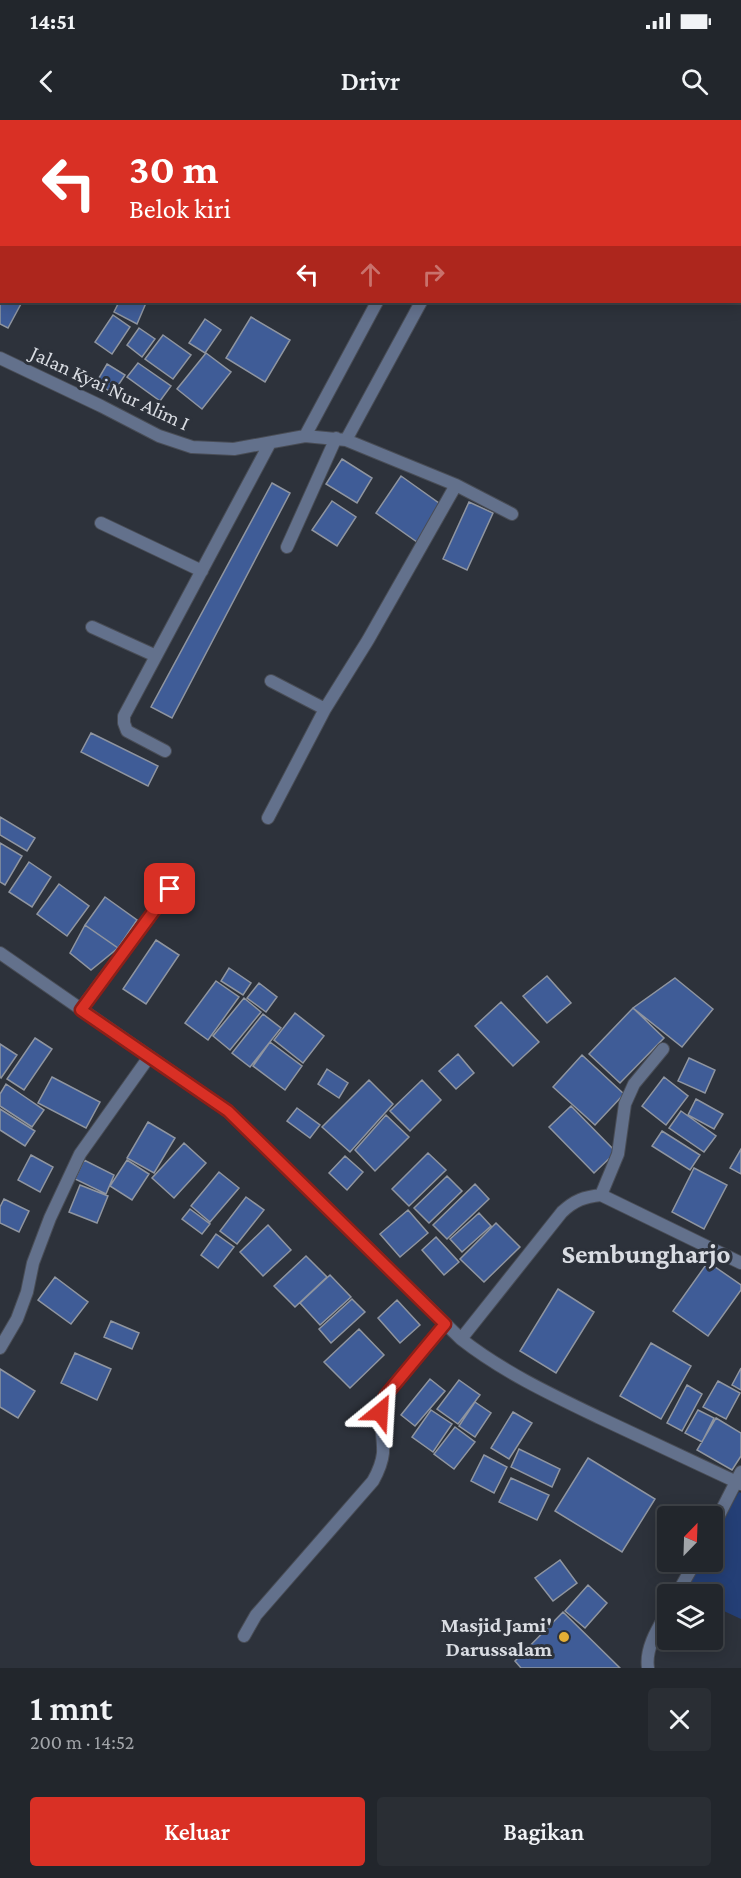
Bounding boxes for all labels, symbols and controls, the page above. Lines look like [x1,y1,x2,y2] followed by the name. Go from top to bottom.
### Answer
[30,9,75,34] text: 14:51
[30,65,63,98] icon: back
[678,65,711,98] icon: search
[341,66,400,96] text: Drivr
[30,144,108,222] icon: left
[129,145,219,192] text: 30 m
[129,194,231,224] text: Belok kiri
[291,258,324,291] icon: left
[354,258,387,291] icon: ahead
[417,258,450,291] icon: right
[25,340,193,435] street label: Jalan Kyai Nur Alim I
[144,863,195,914] pin
[153,872,186,905] icon: arrive
[561,1239,731,1269] district label: Sembungharjo
[348,1380,412,1444] position arrow
[657,1506,723,1572] north arrow
[657,1506,723,1650] map controls
[657,1584,723,1650] button: layers
[441,1613,552,1661] place label: Masjid Jami' Darussalam
[557,1630,571,1644] marker: Masjid Jami' Darussalam
[30,1688,112,1728] text: 1 mnt
[648,1688,711,1751] button: close
[30,1731,134,1753] text: 200 m · 14:52
[30,1797,365,1866] button: Keluar
[377,1797,711,1866] button: Bagikan

